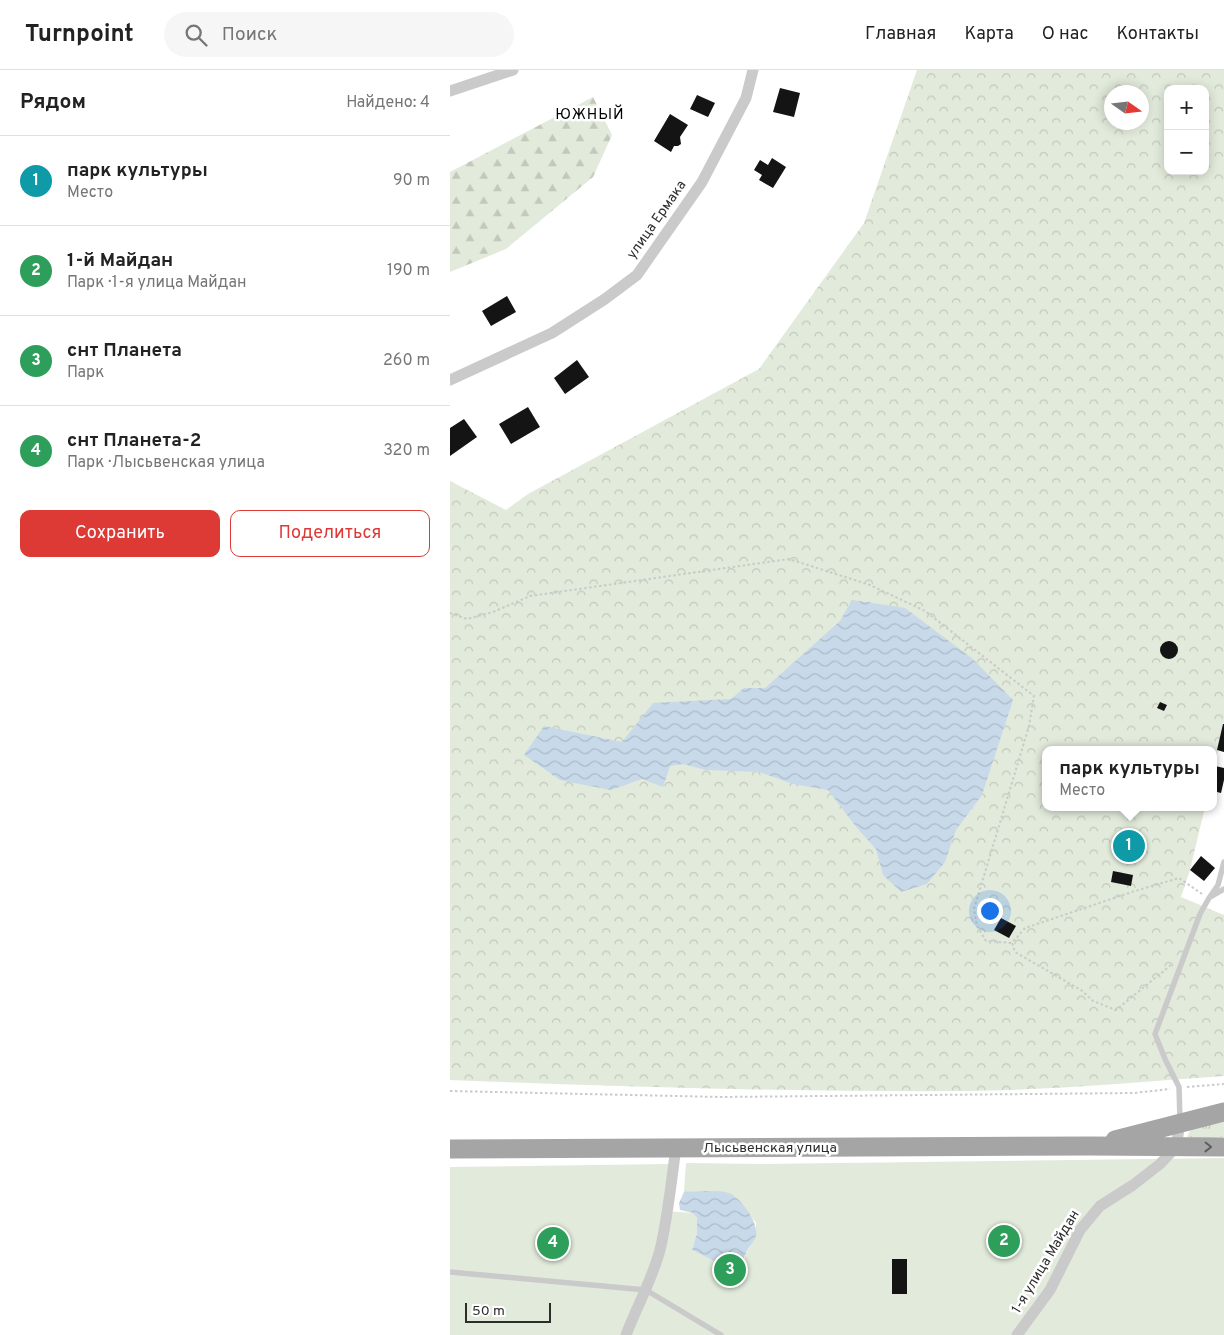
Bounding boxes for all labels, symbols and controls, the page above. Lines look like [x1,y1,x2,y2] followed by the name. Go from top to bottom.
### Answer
[164,12,514,57] search box
[25,20,134,50] text: Turnpoint
[182,21,210,49] icon: search
[222,23,277,47] text: Поиск
[865,23,936,46] text: Главная
[964,23,1014,46] text: Карта
[1042,23,1088,46] text: О нас
[1116,23,1199,46] text: Контакты
[1104,85,1149,130] north arrow
[1164,85,1209,175] map controls
[1164,85,1209,130] button: +
[20,89,86,116] text: Рядом
[346,93,430,113] text: Найдено: 4
[555,104,625,125] district label: ЮЖНЫЙ
[1164,130,1209,175] button: −
[67,159,208,183] text: парк культуры
[33,171,39,191] text: 1
[393,171,430,191] text: 90 m
[624,177,690,263] street label: улица Ермака
[67,183,113,203] text: Место
[67,249,173,273] text: 1-й Майдан
[31,261,41,281] text: 2
[387,261,430,281] text: 190 m
[67,273,246,293] text: Парк · 1-я улица Майдан
[67,339,182,363] text: снт Планета
[31,351,41,371] text: 3
[383,351,430,371] text: 260 m
[67,363,104,383] text: Парк
[67,429,201,453] text: снт Планета-2
[31,441,41,461] text: 4
[383,441,430,461] text: 320 m
[67,453,265,473] text: Парк · Лысьвенская улица
[20,510,220,557] button: Сохранить
[230,510,430,557] button: Поделиться
[1042,746,1217,811] popup
[1059,757,1200,781] text: парк культуры
[1059,781,1105,801] text: Место
[1113,827,1145,865] pin: 1
[977,898,1003,924] your location
[703,1140,837,1157] street label: Лысьвенская улица
[1205,1142,1213,1152] one-way arrow
[1008,1207,1084,1317] street label: 1-я улица Майдан
[988,1222,1020,1260] pin: 2
[537,1224,569,1262] pin: 4
[714,1251,746,1289] pin: 3
[465,1300,551,1323] scale bar
[472,1303,505,1320] text: 50 m

